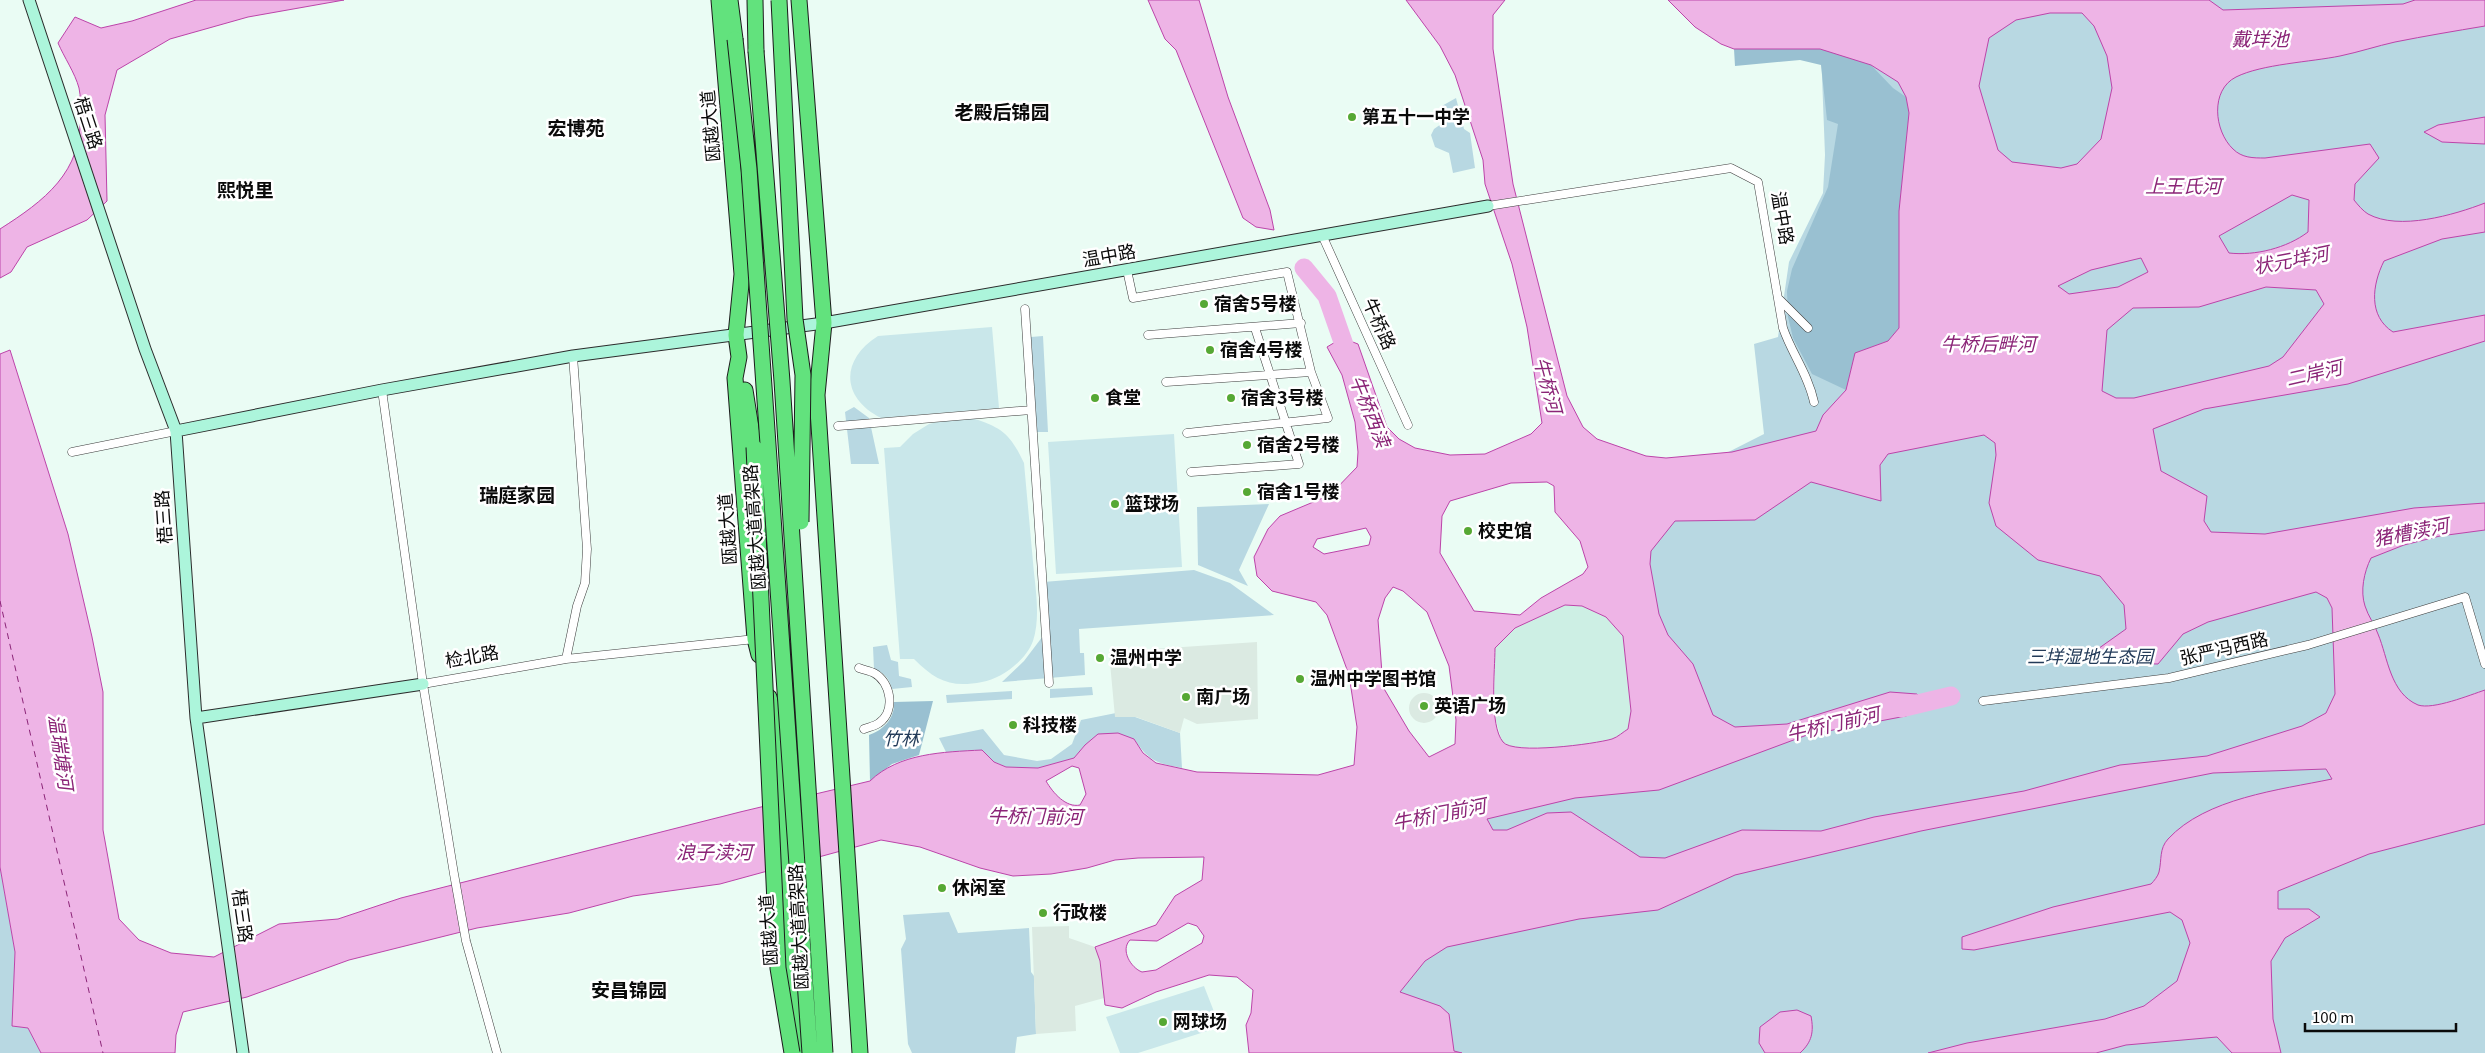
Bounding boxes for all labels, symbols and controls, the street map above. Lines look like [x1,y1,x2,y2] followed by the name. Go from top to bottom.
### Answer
[2231,24,2290,51] water label: 戴垟池
[693,89,725,163] street label: 瓯越大道
[69,93,111,152] street label: 梧三路
[954,97,1050,124] district label: 老殿后锦园
[1362,102,1470,128] place label: 第五十一中学
[1346,111,1358,123] marker: 第五十一中学
[547,113,605,140] district label: 宏博苑
[2145,171,2225,198] water label: 上王氏河
[216,175,274,202] district label: 熙悦里
[1766,189,1801,246] street label: 温中路
[1080,237,1137,272] street label: 温中路
[2251,237,2335,279] water label: 状元垟河
[1214,289,1297,315] place label: 宿舍5号楼
[1358,293,1404,353] street label: 牛桥路
[1198,298,1210,310] marker: 宿舍5号楼
[1940,329,2039,356] water label: 牛桥后畔河
[1220,335,1303,361] place label: 宿舍4号楼
[1204,344,1216,356] marker: 宿舍4号楼
[2283,351,2348,391] water label: 二岸河
[1529,354,1571,419] water label: 牛桥河
[1345,370,1399,453] water label: 牛桥西渎
[1105,383,1141,409] place label: 食堂
[1241,383,1324,409] place label: 宿舍3号楼
[1089,392,1101,404] marker: 食堂
[1225,392,1237,404] marker: 宿舍3号楼
[1257,430,1340,456] place label: 宿舍2号楼
[1241,439,1253,451] marker: 宿舍2号楼
[736,463,770,591] street label: 瓯越大道高架路
[1257,477,1340,503] place label: 宿舍1号楼
[479,480,555,507] district label: 瑞庭家园
[1241,486,1253,498] marker: 宿舍1号楼
[147,489,177,545] street label: 梧三路
[1125,489,1179,515] place label: 篮球场
[711,492,741,566] street label: 瓯越大道
[1109,498,1121,510] marker: 篮球场
[2371,509,2455,551] water label: 猪槽渎河
[1478,516,1532,542] place label: 校史馆
[1462,525,1474,537] marker: 校史馆
[2177,624,2270,670] street label: 张严冯西路
[443,638,500,673] street label: 检北路
[2027,642,2156,668] park label: 三垟湿地生态园
[1110,643,1182,669] place label: 温州中学
[1094,652,1106,664] marker: 温州中学
[1310,664,1436,690] place label: 温州中学图书馆
[1294,673,1306,685] marker: 温州中学图书馆
[1196,682,1250,708] place label: 南广场
[1180,691,1192,703] marker: 南广场
[1434,691,1506,717] place label: 英语广场
[1783,698,1886,746] water label: 牛桥门前河
[1418,700,1430,712] marker: 英语广场
[1023,710,1077,736] place label: 科技楼
[44,712,82,795] water label: 温瑞塘河
[1007,719,1019,731] marker: 科技楼
[883,724,921,750] park label: 竹林
[1390,789,1492,835] water label: 牛桥门前河
[987,800,1087,829] water label: 牛桥门前河
[676,837,756,864] water label: 浪子渎河
[781,864,813,991] street label: 瓯越大道高架路
[952,873,1006,899] place label: 休闲室
[936,882,948,894] marker: 休闲室
[227,887,261,944] street label: 梧三路
[752,893,782,967] street label: 瓯越大道
[1053,898,1107,924] place label: 行政楼
[1037,907,1049,919] marker: 行政楼
[591,975,667,1002] district label: 安昌锦园
[2305,1000,2456,1032] scale bar
[2312,1006,2354,1027] text: 100 m
[1173,1007,1227,1033] place label: 网球场
[1157,1016,1169,1028] marker: 网球场

